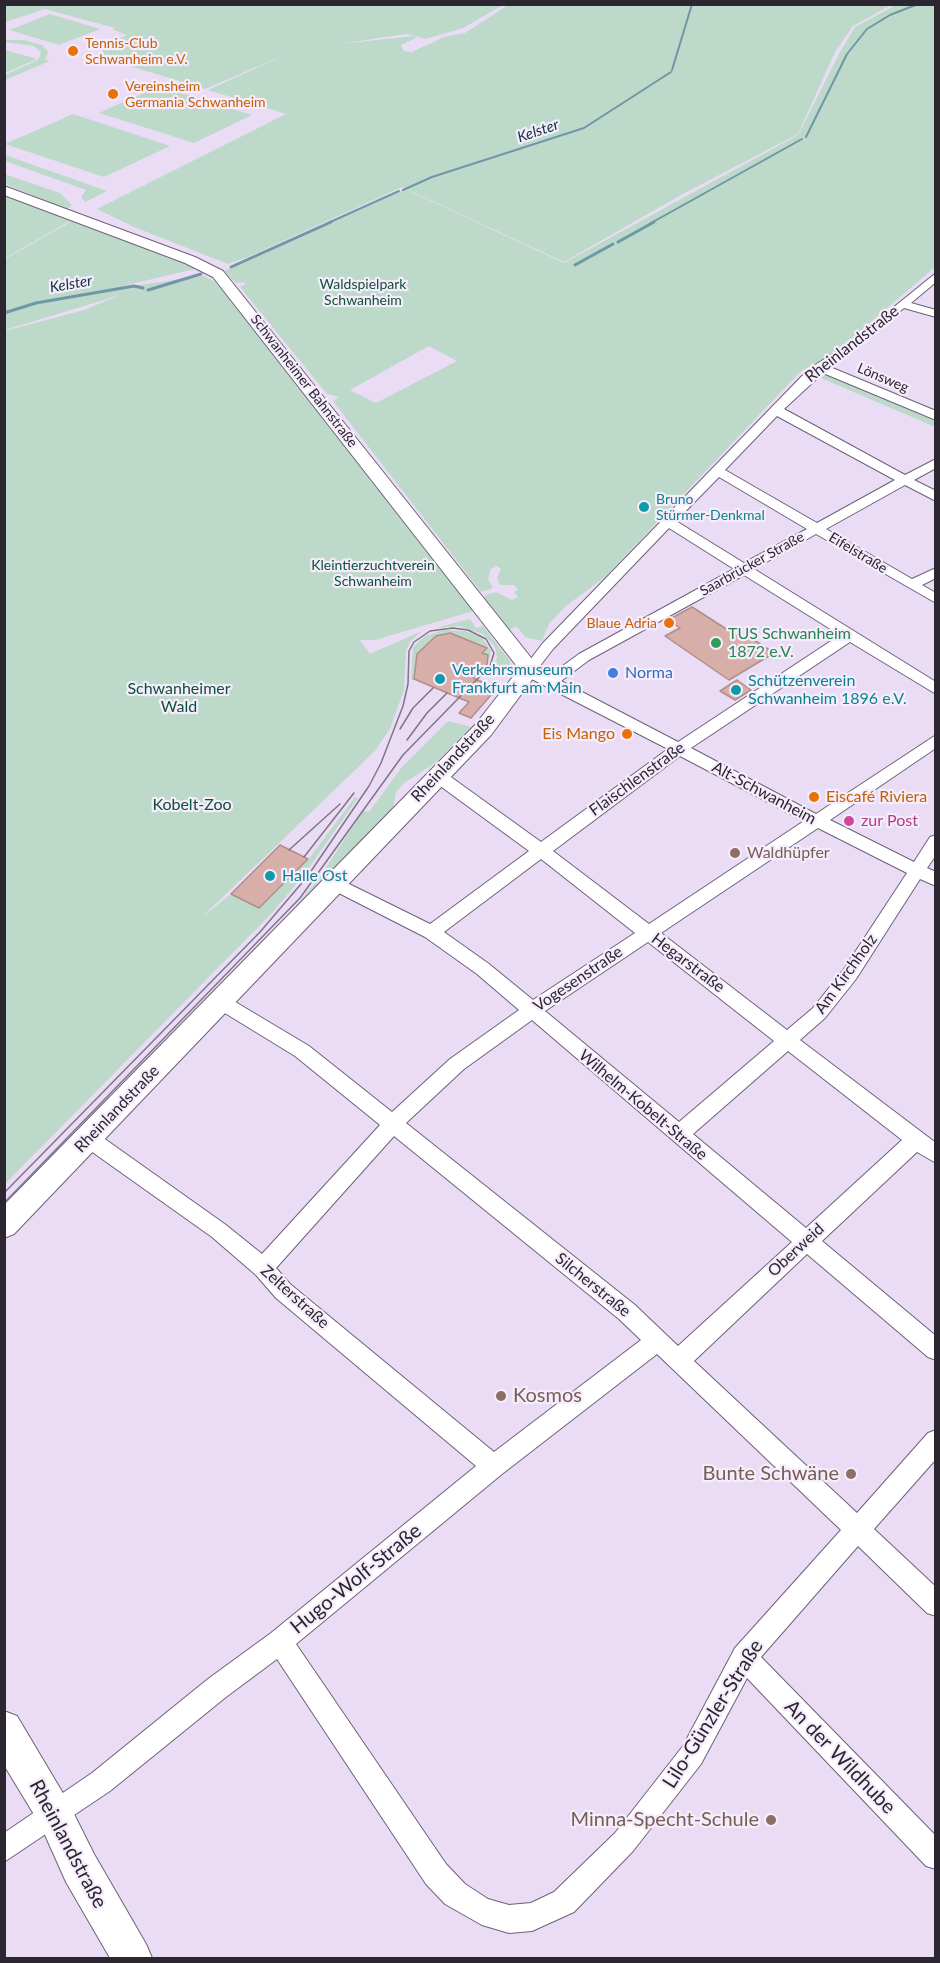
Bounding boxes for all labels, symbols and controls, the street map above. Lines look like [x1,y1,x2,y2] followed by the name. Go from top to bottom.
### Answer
[85,35,188,68] place label: Tennis-Club Schwanheim e.V.
[66,44,80,58] marker: Tennis-Club Schwanheim e.V.
[125,78,266,110] place label: Vereinsheim Germania Schwanheim
[106,87,120,101] marker: Vereinsheim Germania Schwanheim
[515,116,561,146] water label: Kelster
[48,271,94,297] water label: Kelster
[320,276,406,308] park label: Waldspielpark Schwanheim
[801,301,903,387] street label: Rheinlandstraße
[247,311,361,451] street label: Schwanheimer Bahnstraße
[855,360,911,396] street label: Lönsweg
[656,491,765,524] place label: Bruno Stürmer-Denkmal
[637,500,651,514] marker: Bruno Stürmer-Denkmal
[697,528,807,600] street label: Saarbrücker Straße
[826,529,890,577] street label: Eifelstraße
[311,557,435,590] park label: Kleintierzuchtverein Schwanheim
[586,615,657,631] place label: Blaue Adria
[662,616,676,630] marker: Blaue Adria
[728,624,851,662] place label: TUS Schwanheim 1872 e.V.
[709,636,723,650] marker: TUS Schwanheim 1872 e.V.
[452,660,582,698] place label: Verkehrsmuseum Frankfurt am Main
[625,663,673,683] place label: Norma
[606,666,620,680] marker: Norma
[748,671,907,709] place label: Schützenverein Schwanheim 1896 e.V.
[433,672,447,686] marker: Verkehrsmuseum Frankfurt am Main
[127,679,231,717] park label: Schwanheimer Wald
[729,683,743,697] marker: Schützenverein Schwanheim 1896 e.V.
[407,710,499,806] street label: Rheinlandstraße
[542,724,615,744] place label: Eis Mango
[620,727,634,741] marker: Eis Mango
[586,738,688,820] street label: Flaischlenstraße
[709,757,819,829] street label: Alt-Schwanheim
[826,787,927,807] place label: Eiscafé Riviera
[807,790,821,804] marker: Eiscafé Riviera
[152,795,232,815] park label: Kobelt-Zoo
[861,811,918,831] place label: zur Post
[842,814,856,828] marker: zur Post
[747,843,830,863] place label: Waldhüpfer
[728,846,742,860] marker: Waldhüpfer
[282,866,347,886] place label: Halle Ost
[263,869,277,883] marker: Halle Ost
[648,929,728,997] street label: Hegarstraße
[811,931,881,1017] street label: Am Kirchholz
[530,942,626,1016] street label: Vogesenstraße
[575,1046,711,1164] street label: Wilhelm-Kobelt-Straße
[71,1061,163,1157] street label: Rheinlandstraße
[764,1219,828,1281] street label: Oberweid
[552,1249,634,1321] street label: Silcherstraße
[257,1261,333,1333] street label: Zelterstraße
[513,1384,582,1408] place label: Kosmos
[494,1389,508,1403] marker: Kosmos
[703,1462,839,1486] place label: Bunte Schwäne
[844,1467,858,1481] marker: Bunte Schwäne
[286,1519,426,1639] street label: Hugo-Wolf-Straße
[658,1635,768,1793] street label: Lilo-Günzler-Straße
[779,1695,901,1819] street label: An der Wildhube
[24,1776,112,1912] street label: Rheinlandstraße
[571,1808,759,1832] place label: Minna-Specht-Schule
[764,1813,778,1827] marker: Minna-Specht-Schule

